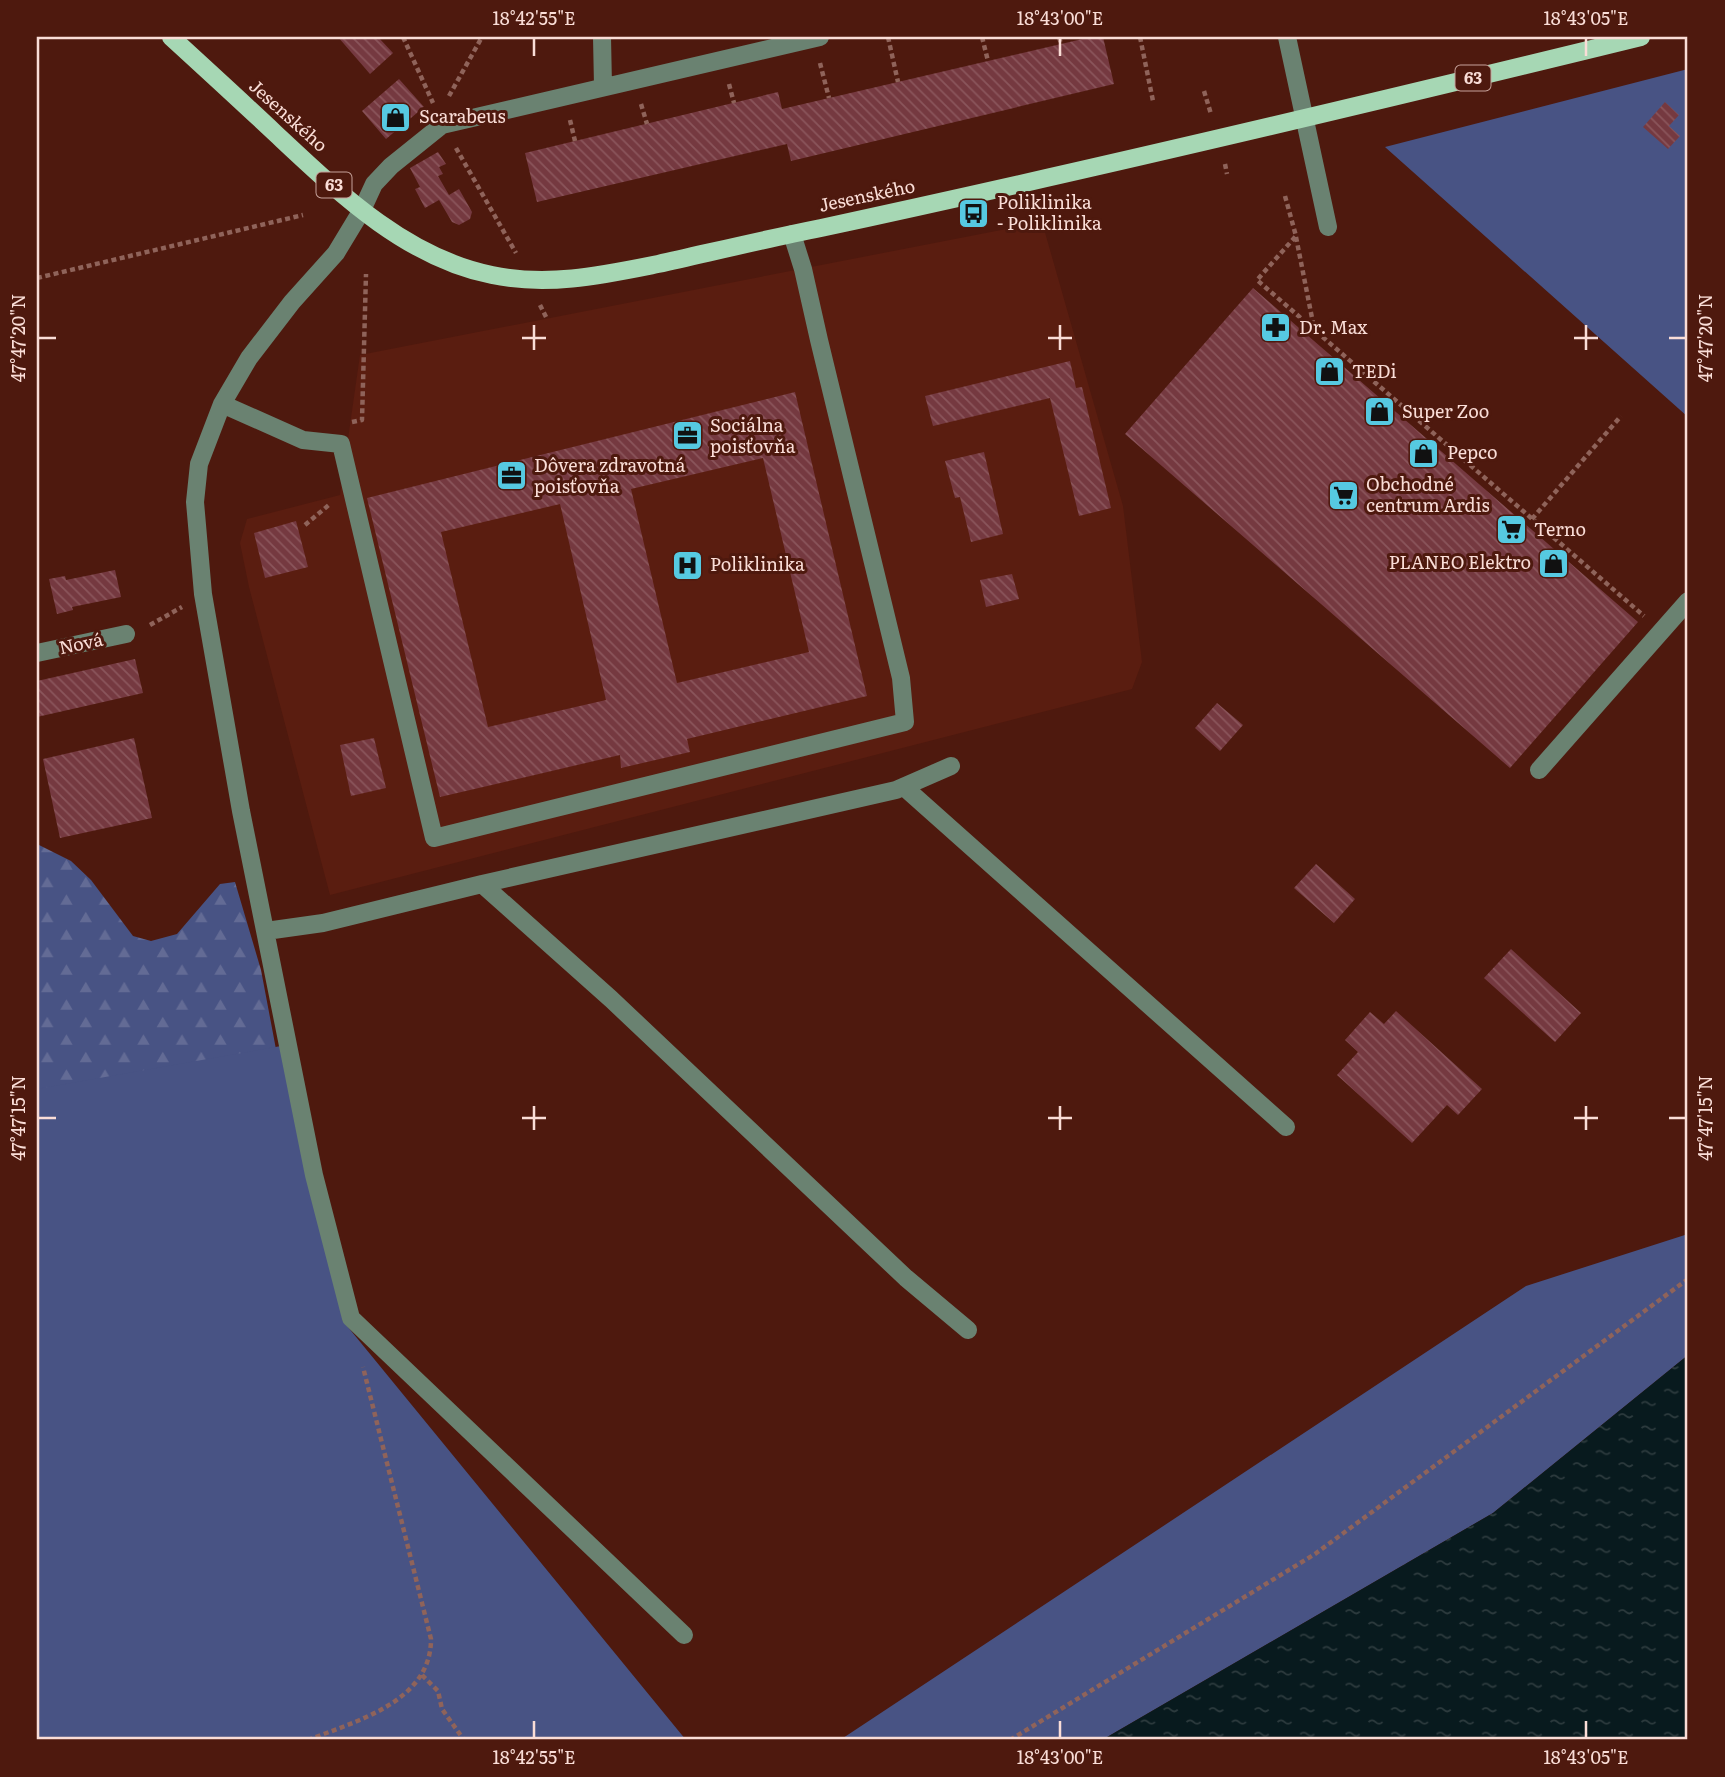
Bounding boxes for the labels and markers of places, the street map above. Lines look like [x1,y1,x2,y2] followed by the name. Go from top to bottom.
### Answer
[379,100,413,134] shop icon: Scarabeus
[419,102,506,129] place label: Scarabeus
[997,188,1102,236] place label: Poliklinika - Poliklinika
[957,196,991,230] bus stop icon: Poliklinika - Poliklinika
[1259,311,1293,345] pharmacy icon: Dr. Max
[1299,313,1368,340] place label: Dr. Max
[1312,355,1346,389] shop icon: TEDi
[1352,357,1397,384] place label: TEDi
[1362,395,1396,429] shop icon: Super Zoo
[1402,397,1489,424] place label: Super Zoo
[710,411,796,459] place label: Sociálna poisťovňa
[670,419,704,453] office icon: Sociálna poisťovňa
[1407,436,1441,470] shop icon: Pepco
[1447,438,1498,465] place label: Pepco
[534,451,686,499] place label: Dôvera zdravotná poisťovňa
[494,459,528,493] office icon: Dôvera zdravotná poisťovňa
[1366,470,1490,518] place label: Obchodné centrum Ardis
[1326,478,1360,512] supermarket icon: Obchodné centrum Ardis
[1494,513,1528,547] supermarket icon: Terno
[1534,515,1586,542] place label: Terno
[1537,546,1571,580] shop icon: PLANEO Elektro
[670,548,704,582] hospital icon: Poliklinika
[1389,548,1531,575] place label: PLANEO Elektro
[710,550,805,577] place label: Poliklinika

